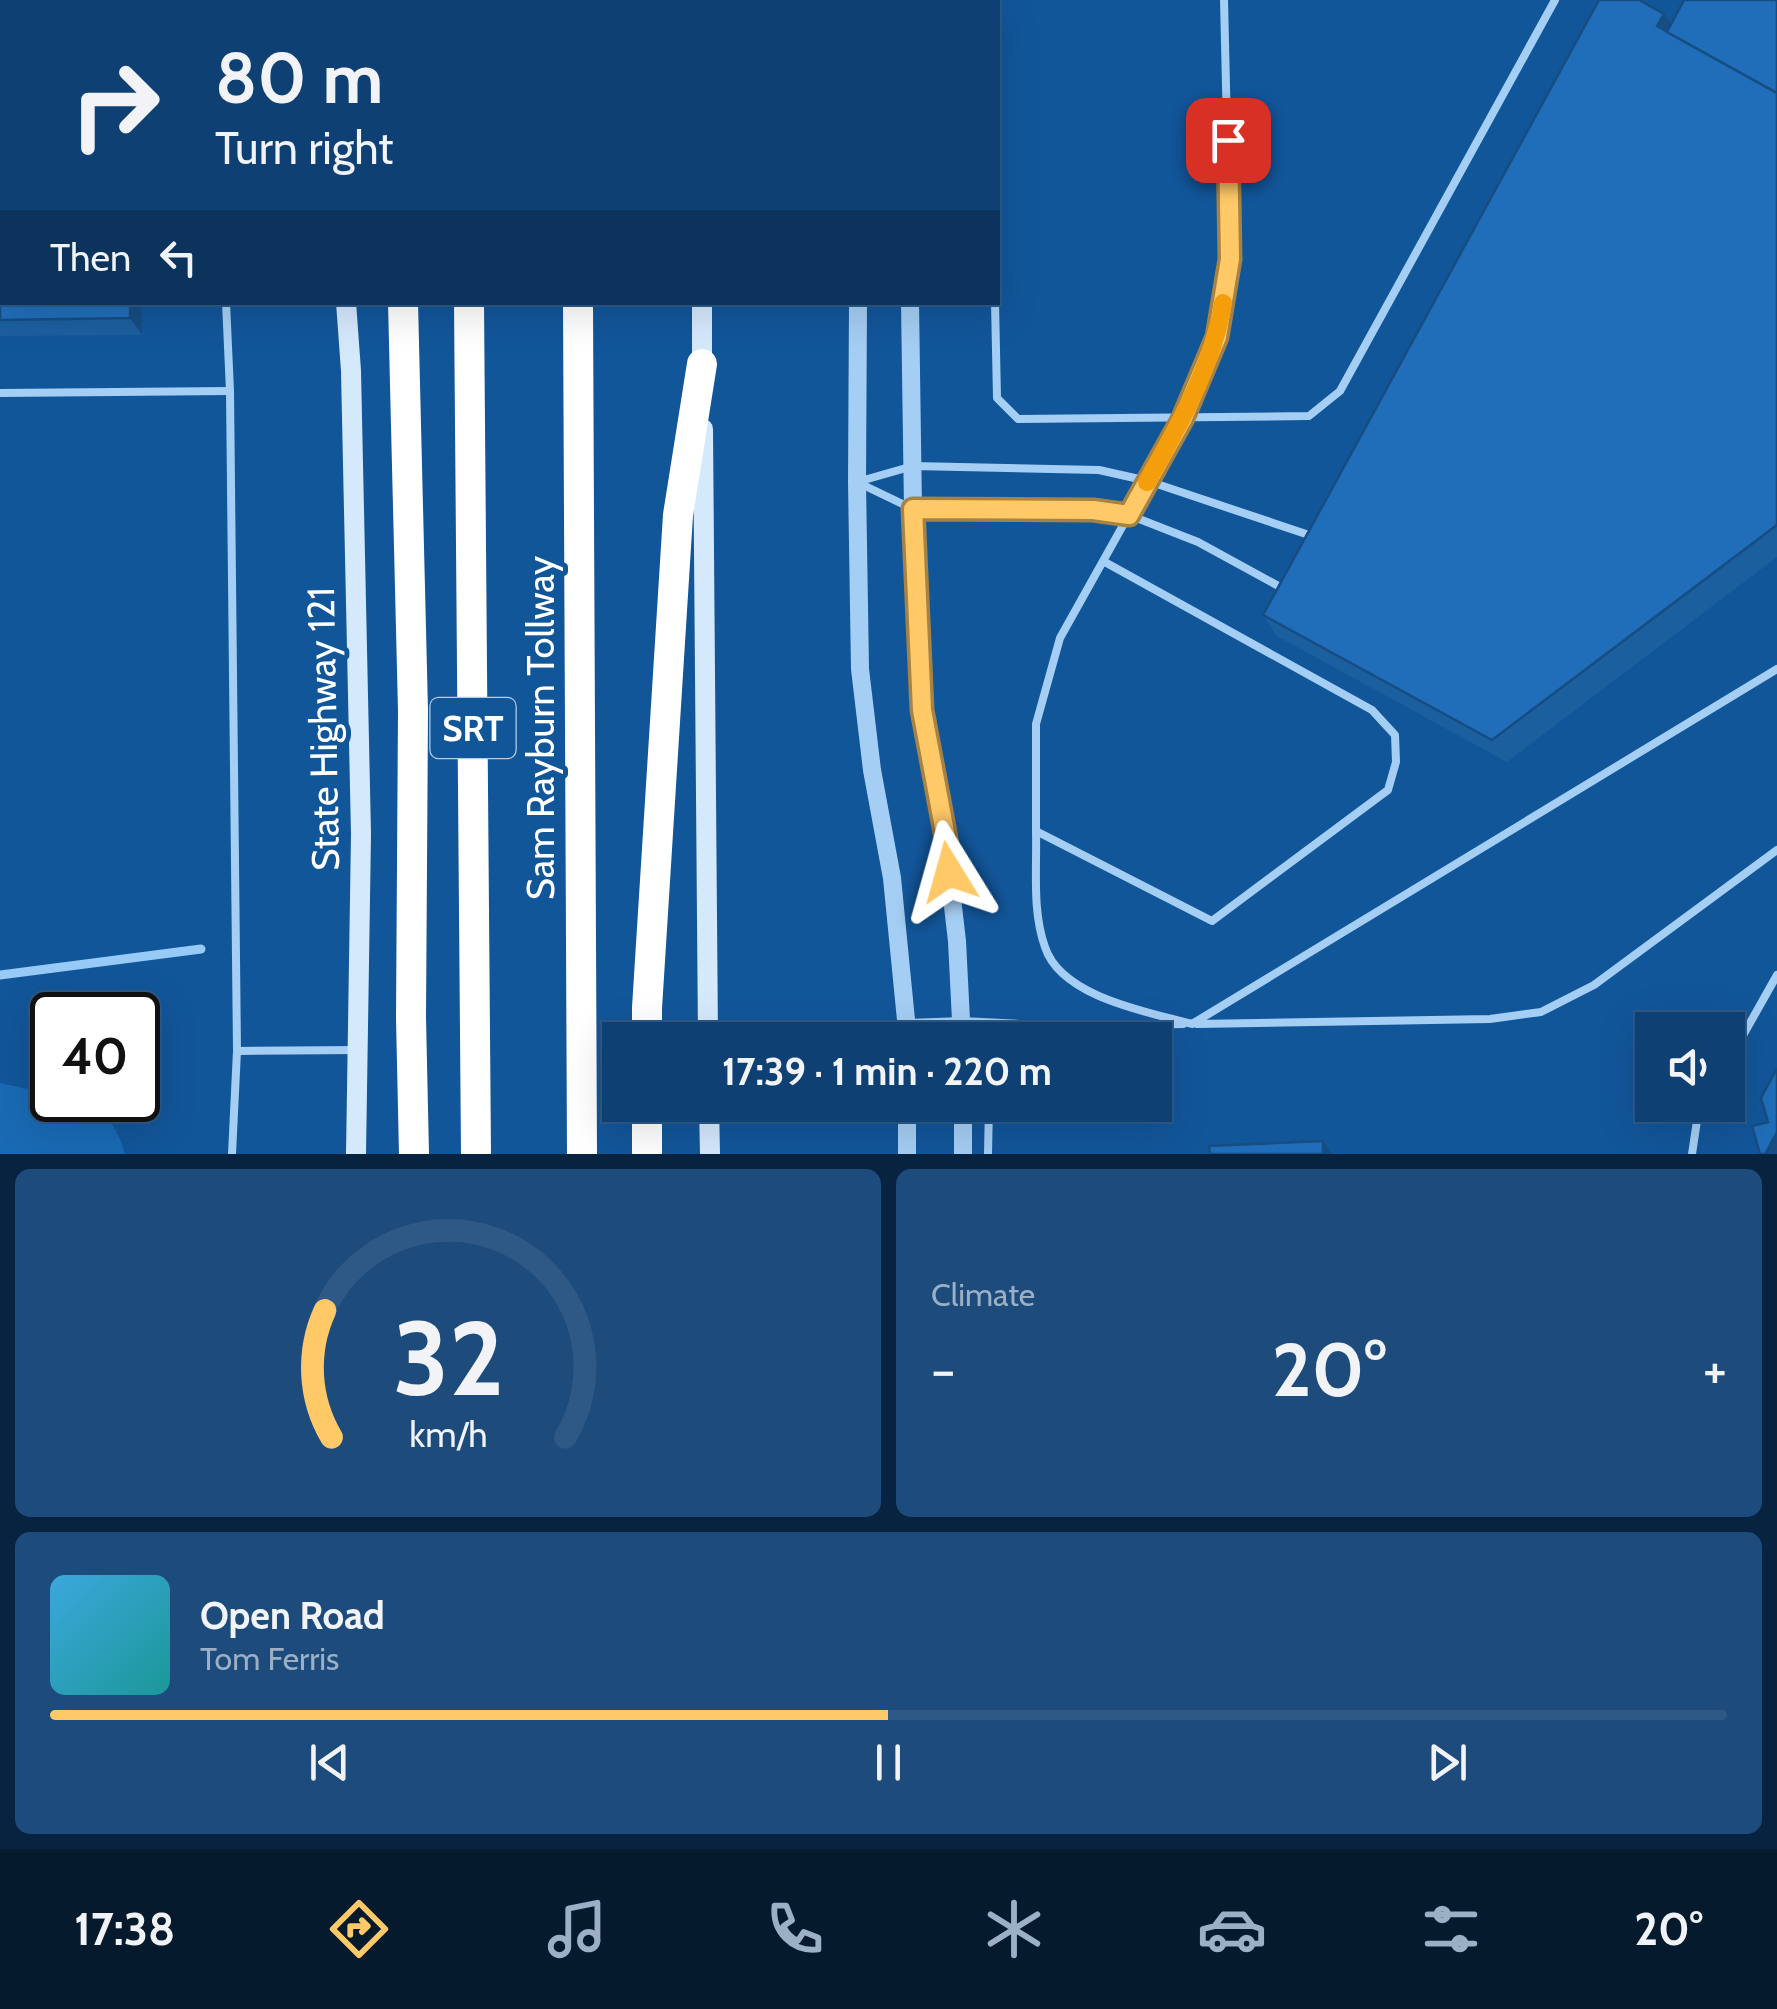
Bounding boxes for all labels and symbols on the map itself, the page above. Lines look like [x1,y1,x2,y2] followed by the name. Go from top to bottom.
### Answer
[1186,98,1271,183] pin
[517,556,564,900] street label: Sam Rayburn Tollway
[297,587,349,871] street label: State Highway 121
[430,698,516,758] road number: SRT
[897,820,1001,924] position arrow
[30,992,160,1122] speed limit sign: 40

